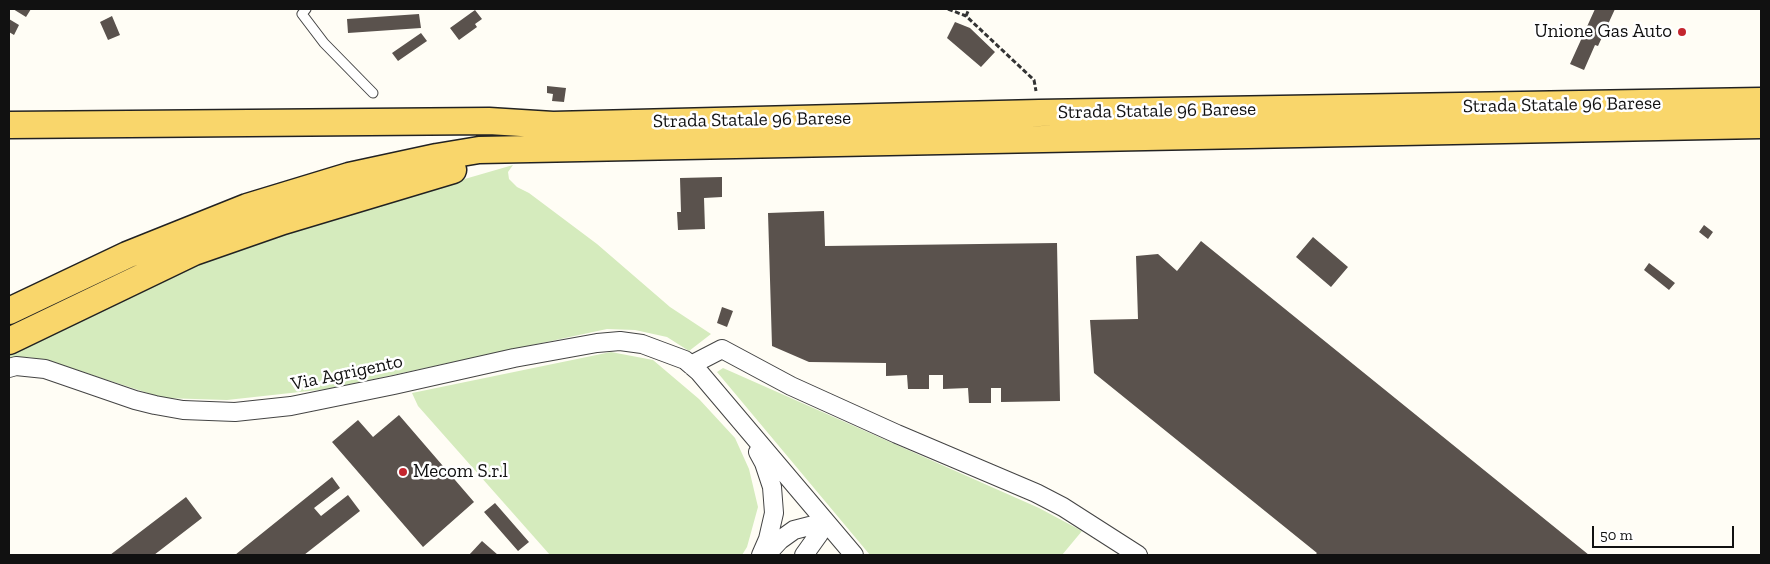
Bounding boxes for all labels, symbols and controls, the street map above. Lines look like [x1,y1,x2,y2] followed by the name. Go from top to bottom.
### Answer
[1534,21,1672,43] place label: Unione Gas Auto
[1676,26,1688,38] marker: Unione Gas Auto
[1463,92,1661,118] street label: Strada Statale 96 Barese
[1058,98,1256,124] street label: Strada Statale 96 Barese
[653,107,851,133] street label: Strada Statale 96 Barese
[289,350,405,396] street label: Via Agrigento
[413,461,508,483] place label: Mecom S.r.l
[397,466,409,478] marker: Mecom S.r.l
[1595,516,1738,548] scale bar
[1600,526,1633,544] text: 50 m

